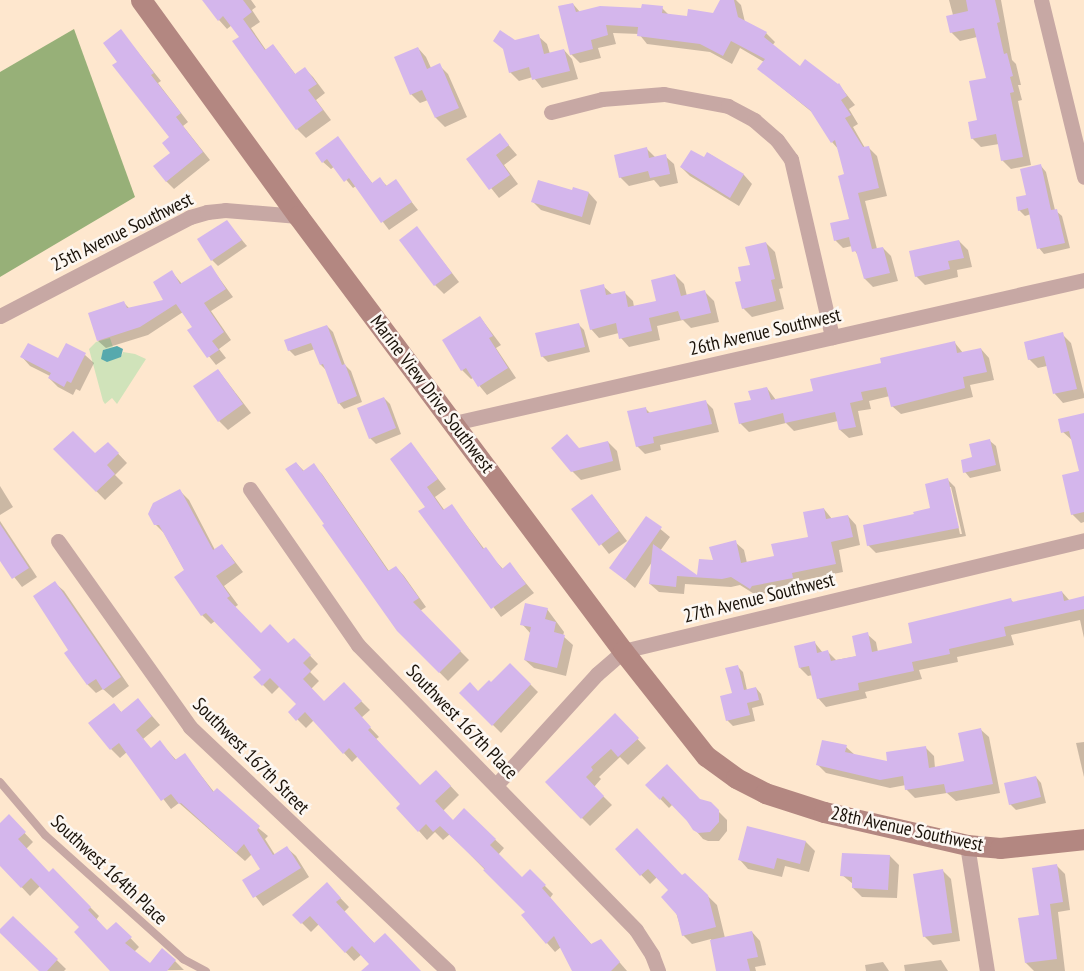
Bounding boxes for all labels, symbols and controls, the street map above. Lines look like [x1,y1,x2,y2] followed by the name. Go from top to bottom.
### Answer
[47,188,197,276] street label: 25th Avenue Southwest
[687,303,843,361] street label: 26th Avenue Southwest
[365,310,499,478] street label: Marine View Drive Southwest
[681,568,837,628] street label: 27th Avenue Southwest
[401,660,523,784] street label: Southwest 167th Place
[188,693,314,819] street label: Southwest 167th Street
[829,802,985,856] street label: 28th Avenue Southwest
[46,810,172,930] street label: Southwest 164th Place

